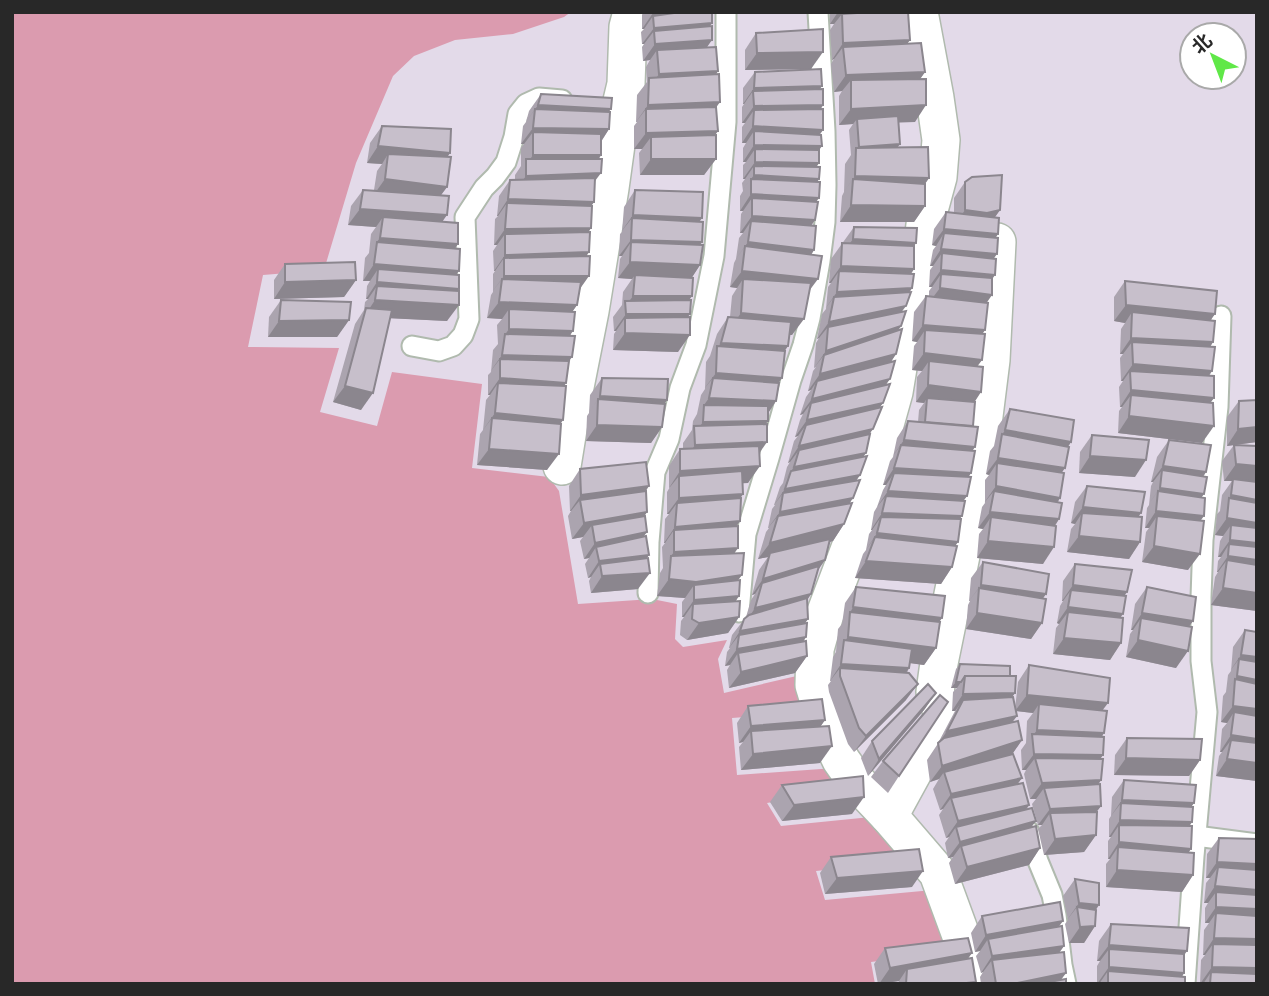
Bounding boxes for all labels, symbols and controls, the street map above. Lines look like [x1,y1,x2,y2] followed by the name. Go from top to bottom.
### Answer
[1178,21,1248,91] north arrow
[1187,28,1217,59] text: 北

